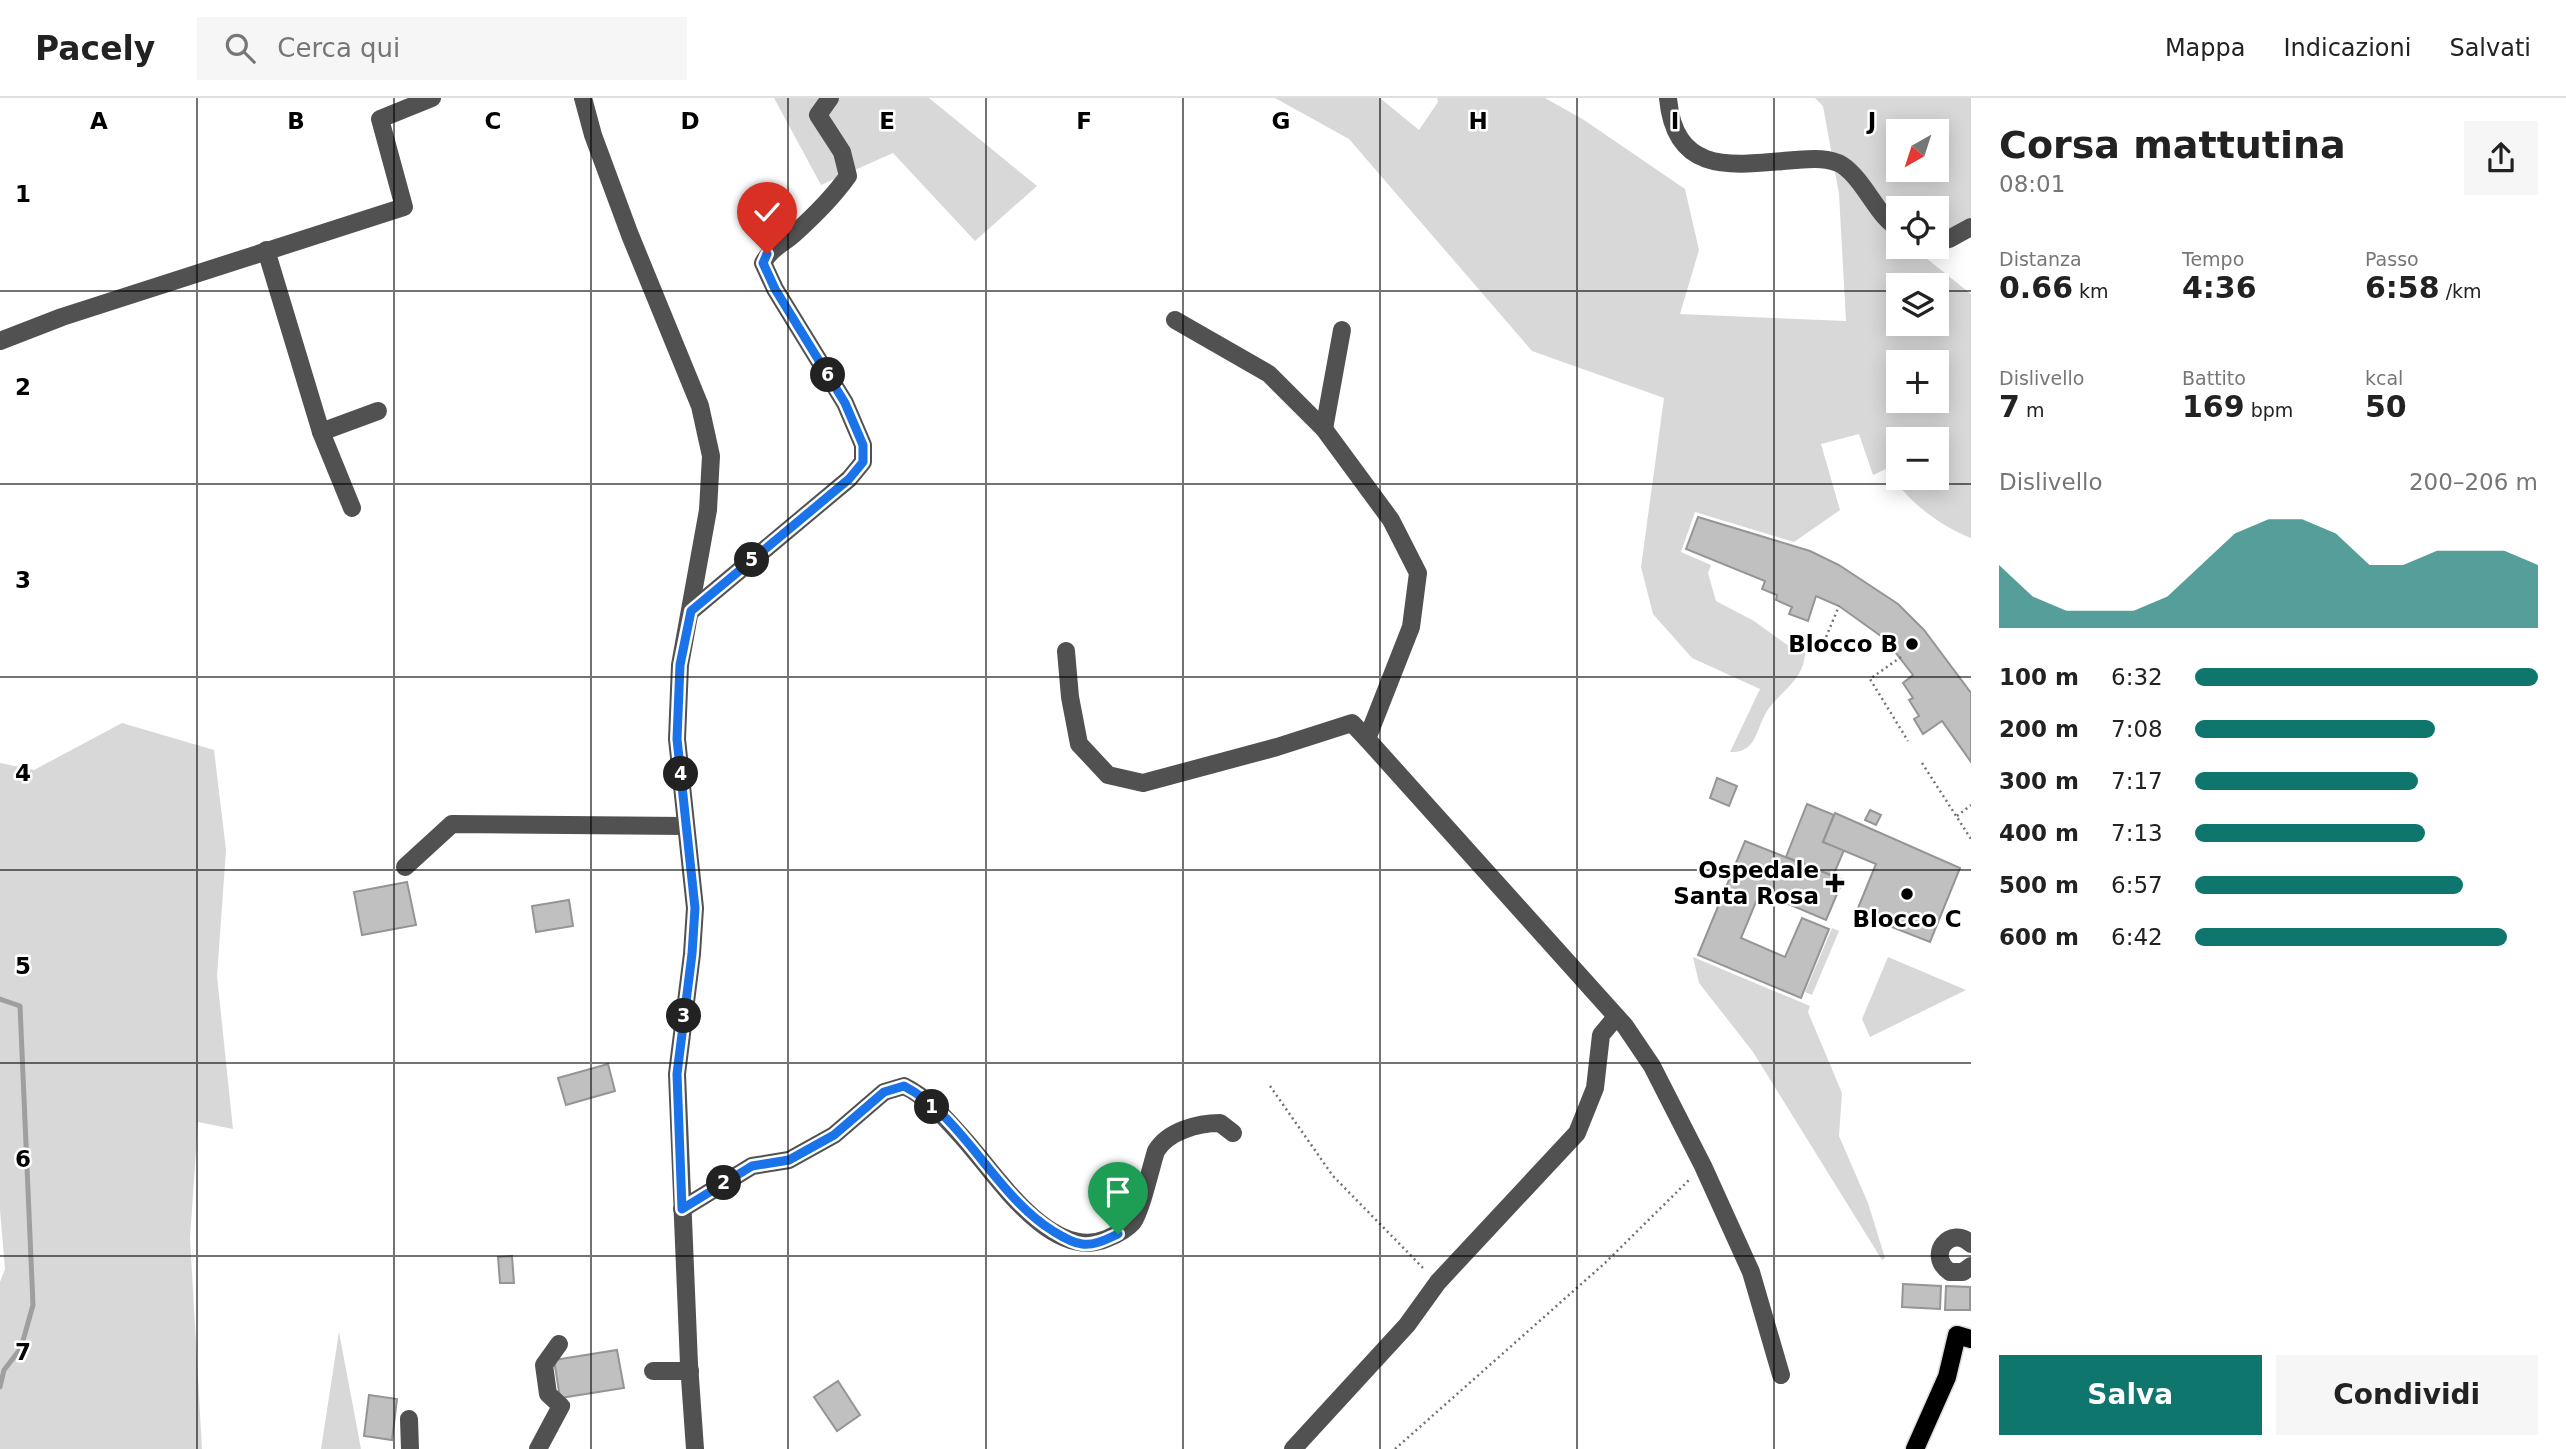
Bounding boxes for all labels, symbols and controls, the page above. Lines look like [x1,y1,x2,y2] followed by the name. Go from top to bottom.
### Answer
[197,17,687,80] search box
[35,29,155,68] text: Pacely
[221,29,259,67] icon: search
[277,33,400,63] text: Cerca qui
[2165,34,2245,62] text: Mappa
[2283,34,2411,62] text: Indicazioni
[2449,34,2531,62] text: Salvati
[90,108,108,134] text: A
[287,108,305,134] text: B
[485,108,501,134] text: C
[680,108,700,134] text: D
[879,108,895,134] text: E
[1076,108,1092,134] text: F
[1272,108,1290,134] text: G
[1468,108,1488,134] text: H
[1671,108,1679,134] text: I
[1866,108,1876,134] text: J
[1886,119,1950,182] north arrow
[1886,119,1949,490] map controls
[2464,121,2538,195] button: share
[1999,123,2346,167] text: Corsa mattutina
[1999,171,2065,197] text: 08:01
[15,181,31,207] text: 1
[737,182,797,254] pin
[748,193,786,231] icon: check
[1886,196,1949,259] button: locate
[1999,248,2082,270] text: Distanza
[2182,248,2244,270] text: Tempo
[2365,248,2419,270] text: Passo
[1999,270,2073,305] text: 0.66
[2182,270,2257,305] text: 4:36
[2365,270,2440,305] text: 6:58
[1886,273,1949,336] button: layers
[2073,280,2109,302] text: km
[2440,280,2482,302] text: /km
[1886,350,1949,413] button: +
[810,358,846,392] pin: 6
[821,363,834,385] text: 6
[1999,367,2084,389] text: Dislivello
[2182,367,2246,389] text: Battito
[2365,367,2403,389] text: kcal
[15,374,31,400] text: 2
[1999,389,2020,424] text: 7
[2182,389,2245,424] text: 169
[2365,389,2407,424] text: 50
[2020,399,2044,421] text: m
[2245,399,2293,421] text: bpm
[1886,427,1949,490] button: −
[1999,469,2102,495] text: Dislivello
[2409,469,2538,495] text: 200–206 m
[734,542,770,578] pin: 5
[745,548,758,570] text: 5
[15,567,31,593] text: 3
[1788,631,1898,657] place label: Blocco B
[1904,636,1920,652] marker: Blocco B
[1999,664,2079,690] text: 100 m
[2111,664,2163,690] text: 6:32
[1999,716,2079,742] text: 200 m
[2111,716,2163,742] text: 7:08
[664,756,698,792] pin: 4
[15,760,31,786] text: 4
[674,762,687,784] text: 4
[1999,768,2079,794] text: 300 m
[2111,768,2163,794] text: 7:17
[1999,820,2079,846] text: 400 m
[2111,820,2163,846] text: 7:13
[1673,857,1819,909] place label: Ospedale Santa Rosa
[1999,872,2079,898] text: 500 m
[2111,872,2163,898] text: 6:57
[1825,873,1845,893] marker: Ospedale Santa Rosa
[1899,886,1915,902] marker: Blocco C
[1852,906,1962,932] place label: Blocco C
[1999,924,2079,950] text: 600 m
[2111,924,2163,950] text: 6:42
[15,953,31,979] text: 5
[666,998,702,1034] pin: 3
[677,1004,690,1026] text: 3
[914,1090,950,1124] pin: 1
[925,1095,938,1117] text: 1
[15,1146,31,1172] text: 6
[1088,1162,1148,1234] pin
[706,1166,742,1200] pin: 2
[717,1171,730,1193] text: 2
[1099,1173,1137,1211] icon: arrive
[15,1339,31,1365] text: 7
[1999,1355,2262,1435] button: Salva
[2276,1355,2538,1435] button: Condividi

